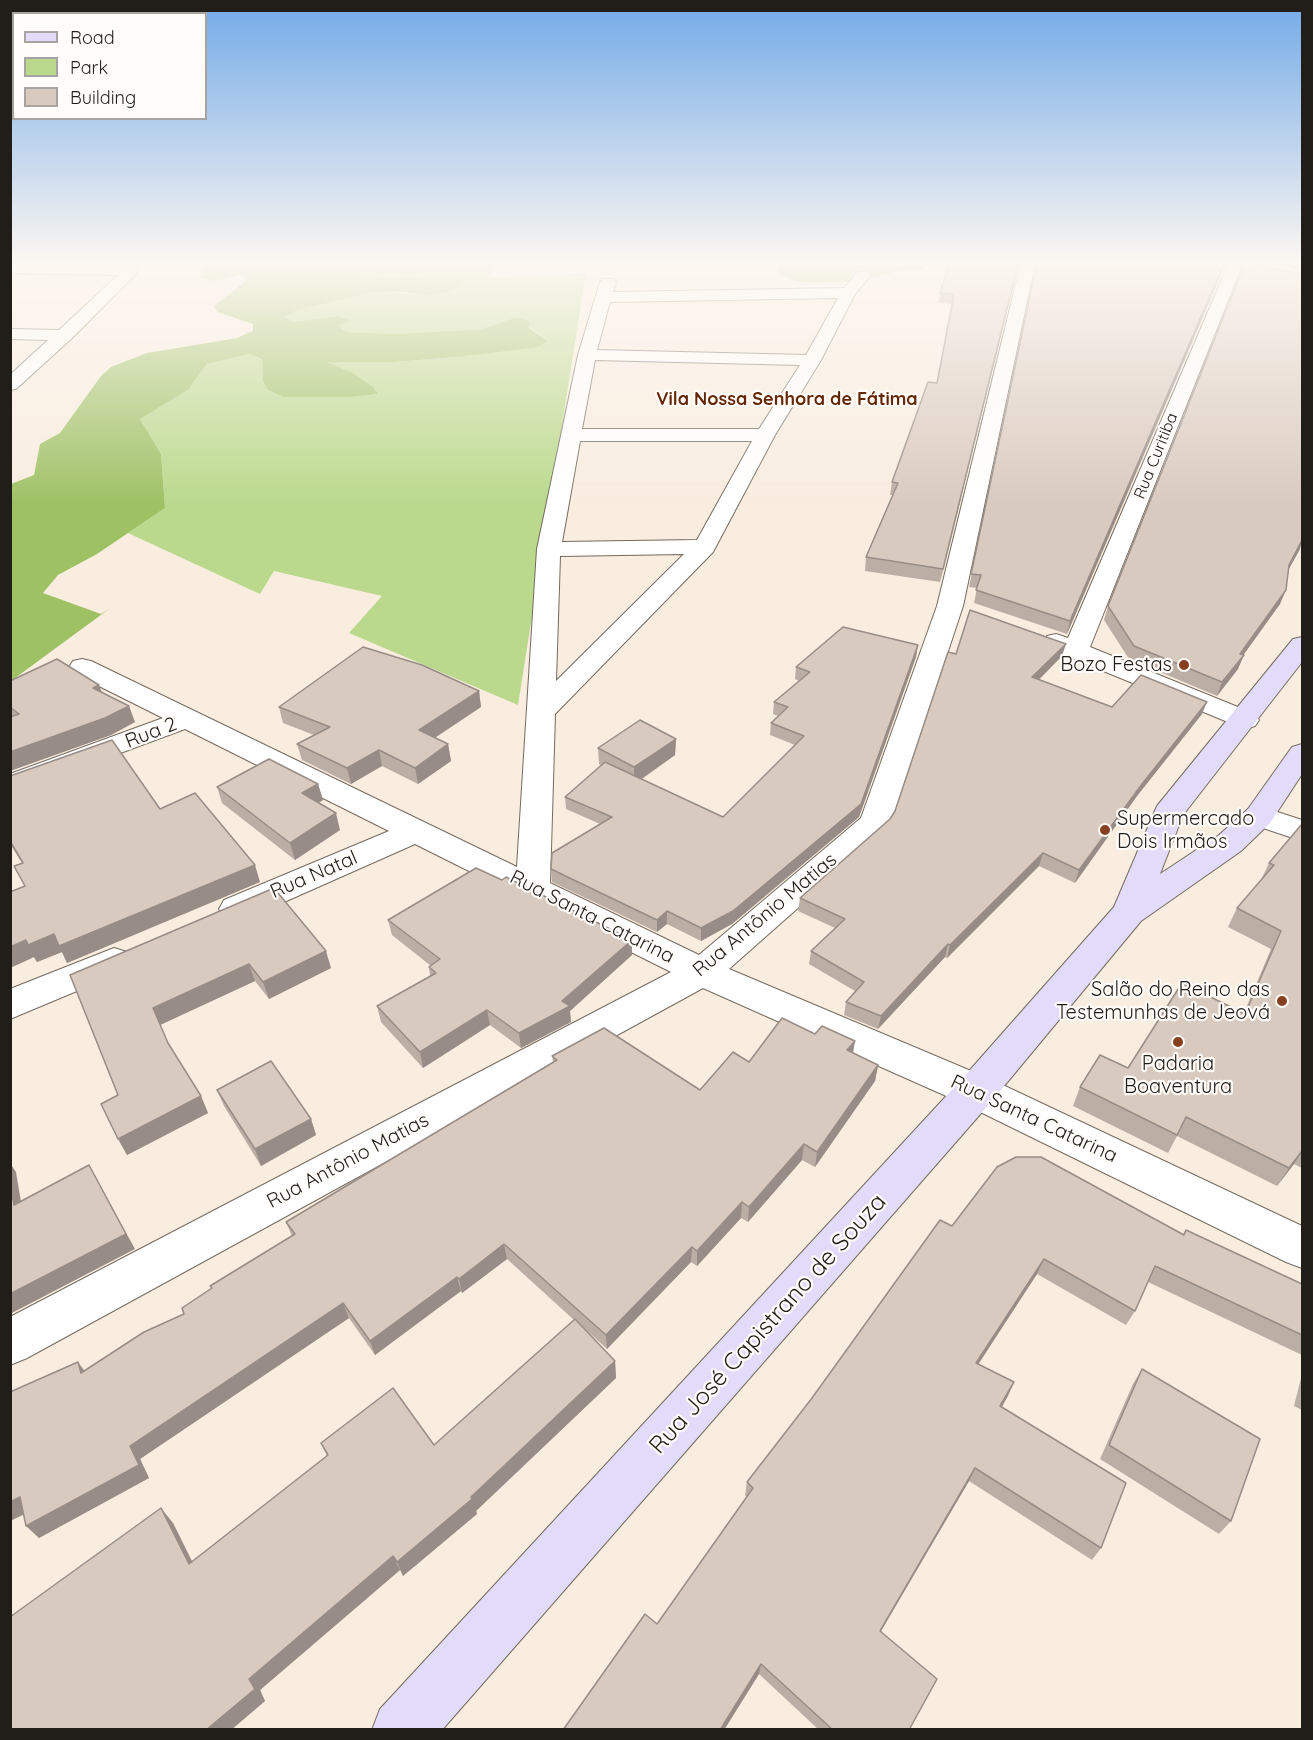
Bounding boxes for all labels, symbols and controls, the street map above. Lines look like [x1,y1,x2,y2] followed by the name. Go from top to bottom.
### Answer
[12,12,207,120] legend
[70,26,115,49] text: Road
[70,56,108,79] text: Park
[70,86,136,109] text: Building
[656,389,918,411] district label: Vila Nossa Senhora de Fátima
[1130,410,1182,502] street label: Rua Curitiba
[1060,653,1172,677] place label: Bozo Festas
[1177,658,1191,672] marker: Bozo Festas
[122,712,180,754] street label: Rua 2
[1117,807,1254,854] place label: Supermercado Dois Irmãos
[1098,823,1112,837] marker: Supermercado Dois Irmãos
[267,846,361,904] street label: Rua Natal
[688,848,842,982] street label: Rua Antônio Matias
[506,865,678,969] street label: Rua Santa Catarina
[1056,978,1270,1025] place label: Salão do Reino das Testemunhas de Jeová
[1275,994,1289,1008] marker: Salão do Reino das Testemunhas de Jeová
[1171,1035,1185,1049] marker: Padaria Boaventura
[1124,1052,1232,1099] place label: Padaria Boaventura
[947,1070,1121,1168] street label: Rua Santa Catarina
[263,1108,433,1214] street label: Rua Antônio Matias
[643,1188,893,1460] street label: Rua José Capistrano de Souza

